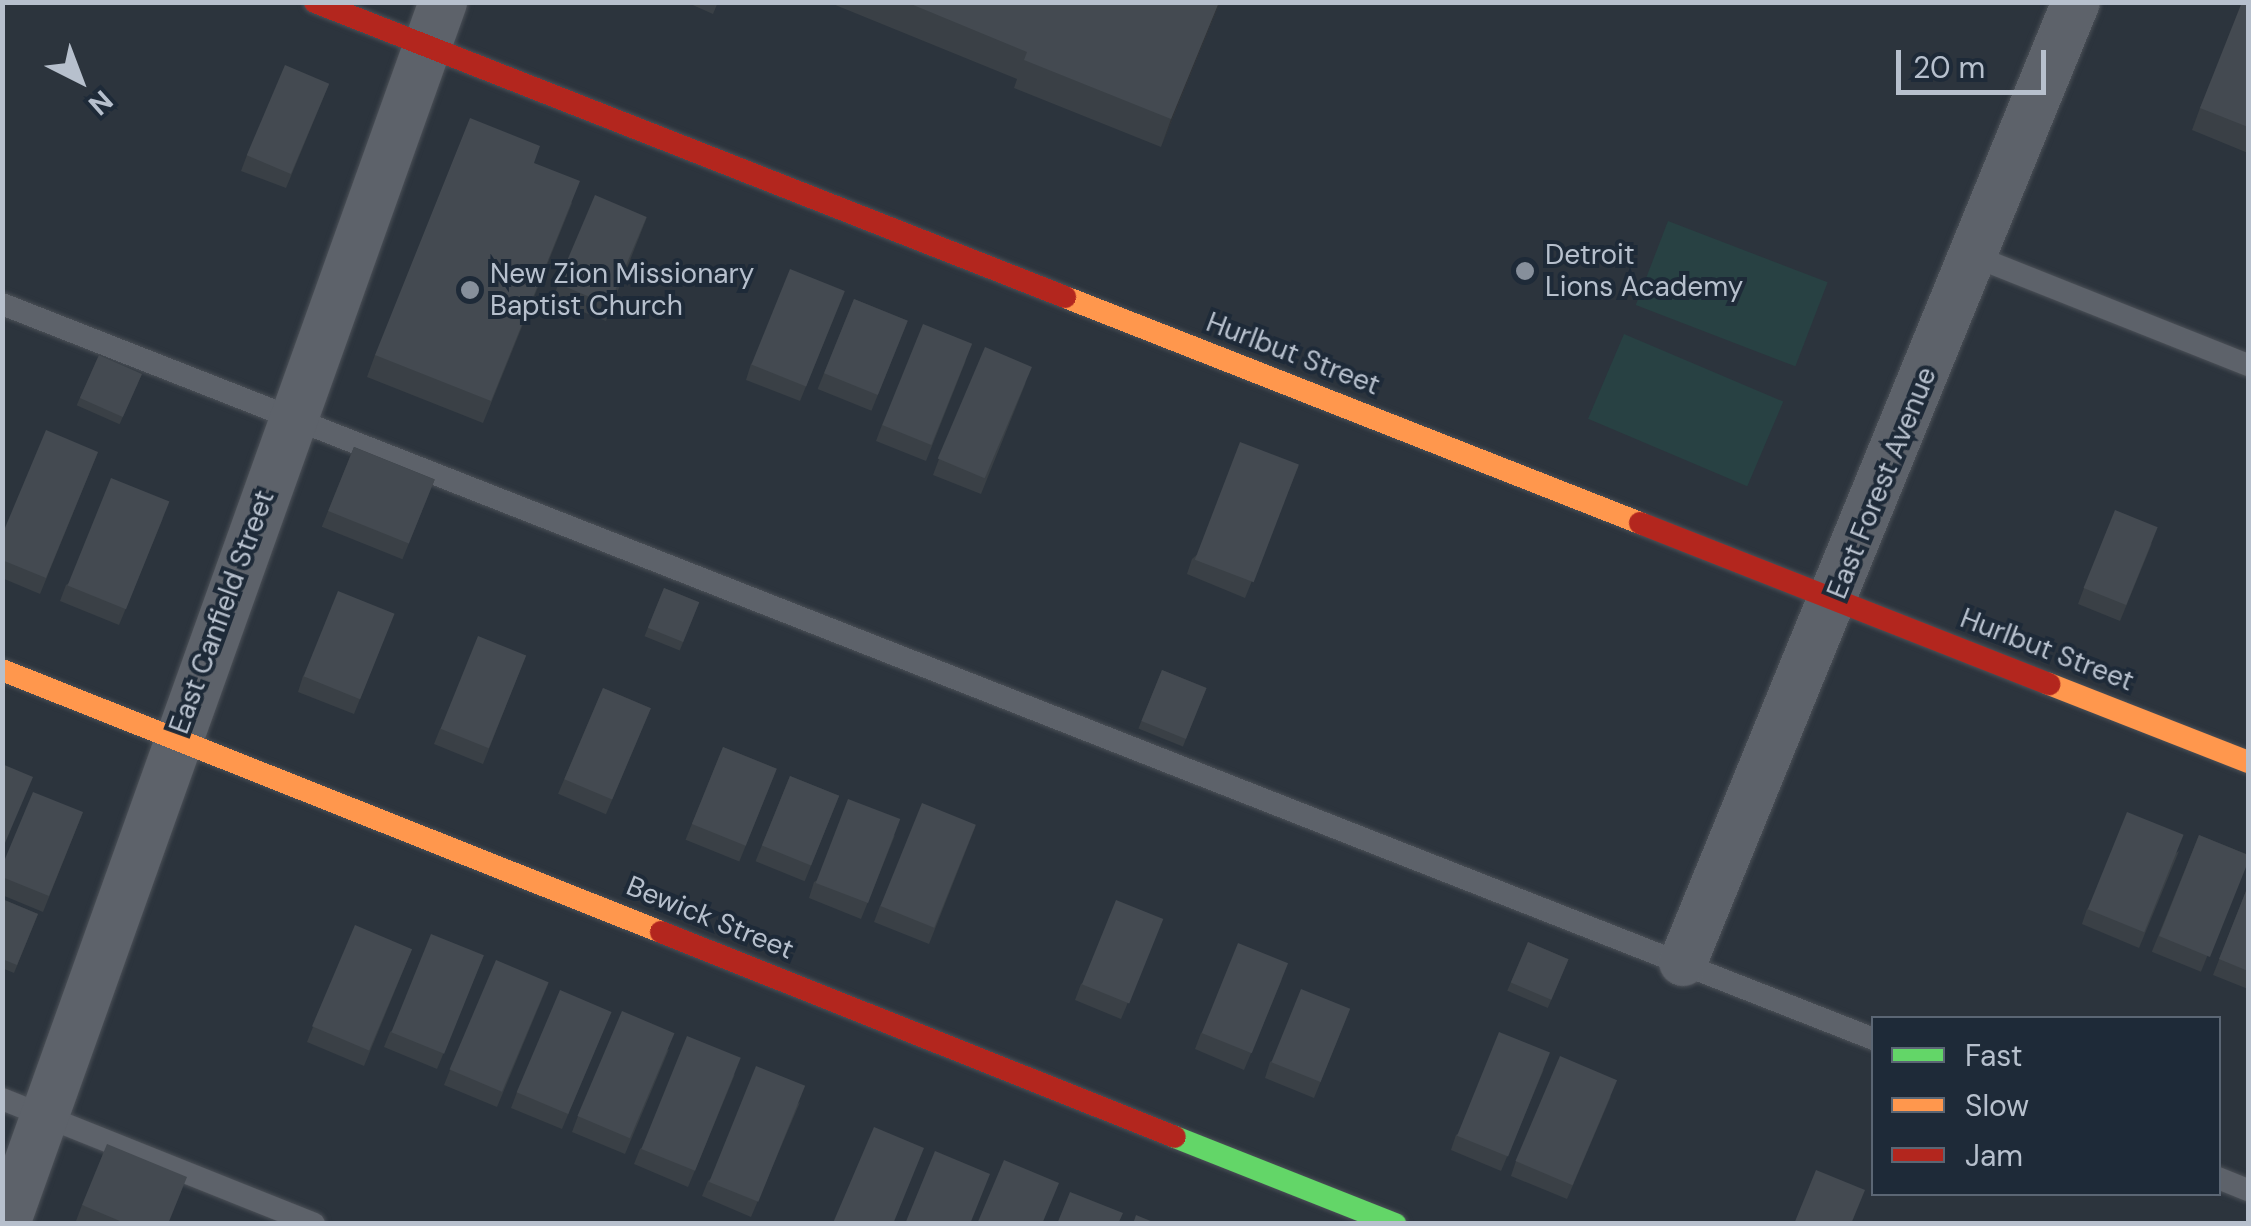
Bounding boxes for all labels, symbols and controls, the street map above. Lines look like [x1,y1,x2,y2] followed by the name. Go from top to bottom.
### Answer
[30,30,130,130] north arrow
[1901,30,2051,92] scale bar
[1913,48,1985,87] text: 20 m
[80,82,120,123] text: N
[1545,238,1743,304] place label: Detroit Lions Academy
[490,257,754,323] place label: New Zion Missionary Baptist Church
[1514,260,1536,282] marker: Detroit Lions Academy
[459,279,481,301] marker: New Zion Missionary Baptist Church
[1202,306,1384,402] street label: Hurlbut Street
[1820,362,1944,604] street label: East Forest Avenue
[162,486,282,738] street label: East Canfield Street
[1956,602,2138,698] street label: Hurlbut Street
[622,869,798,967] street label: Bewick Street
[1871,1016,2221,1196] legend
[1965,1036,2023,1075] text: Fast
[1965,1086,2029,1125] text: Slow
[1965,1136,2023,1175] text: Jam

